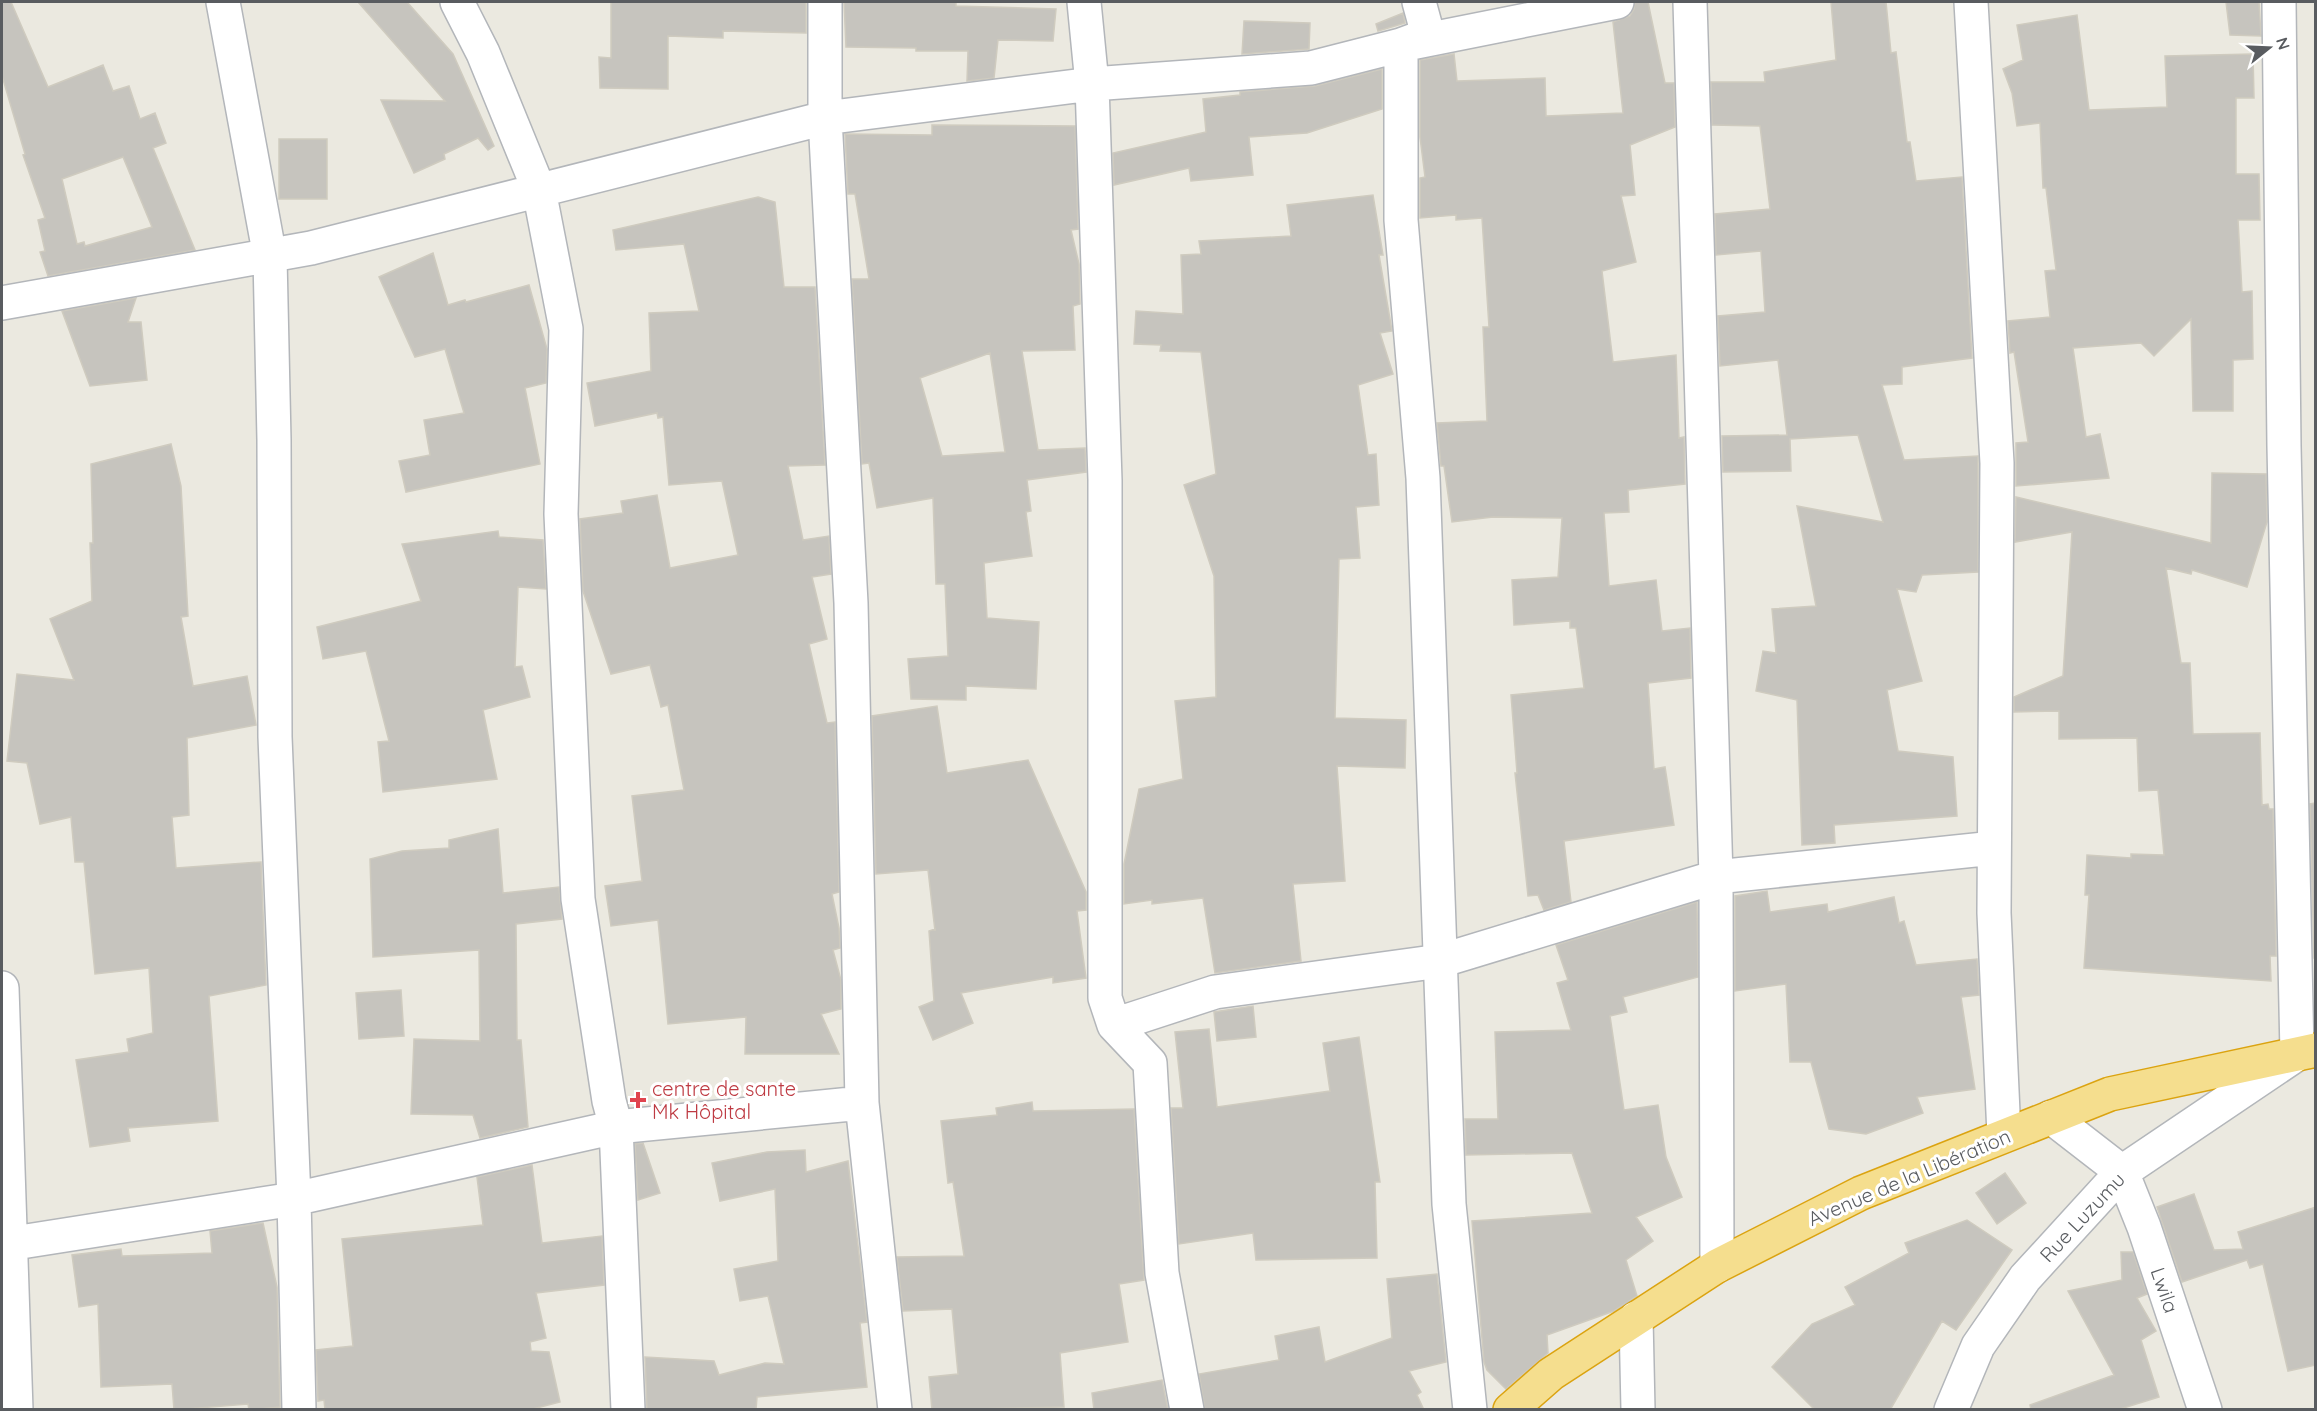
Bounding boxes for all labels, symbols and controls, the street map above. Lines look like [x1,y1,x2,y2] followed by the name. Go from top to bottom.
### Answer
[2239,18,2299,78] north arrow
[2272,35,2295,52] text: N
[652,1076,796,1124] place label: centre de sante Mk Hôpital
[629,1091,647,1109] marker: centre de sante Mk Hôpital
[1804,1123,2014,1231] street label: Avenue de la Libération
[2034,1167,2130,1267] street label: Rue Luzumu
[2146,1264,2184,1316] street label: Lwila

